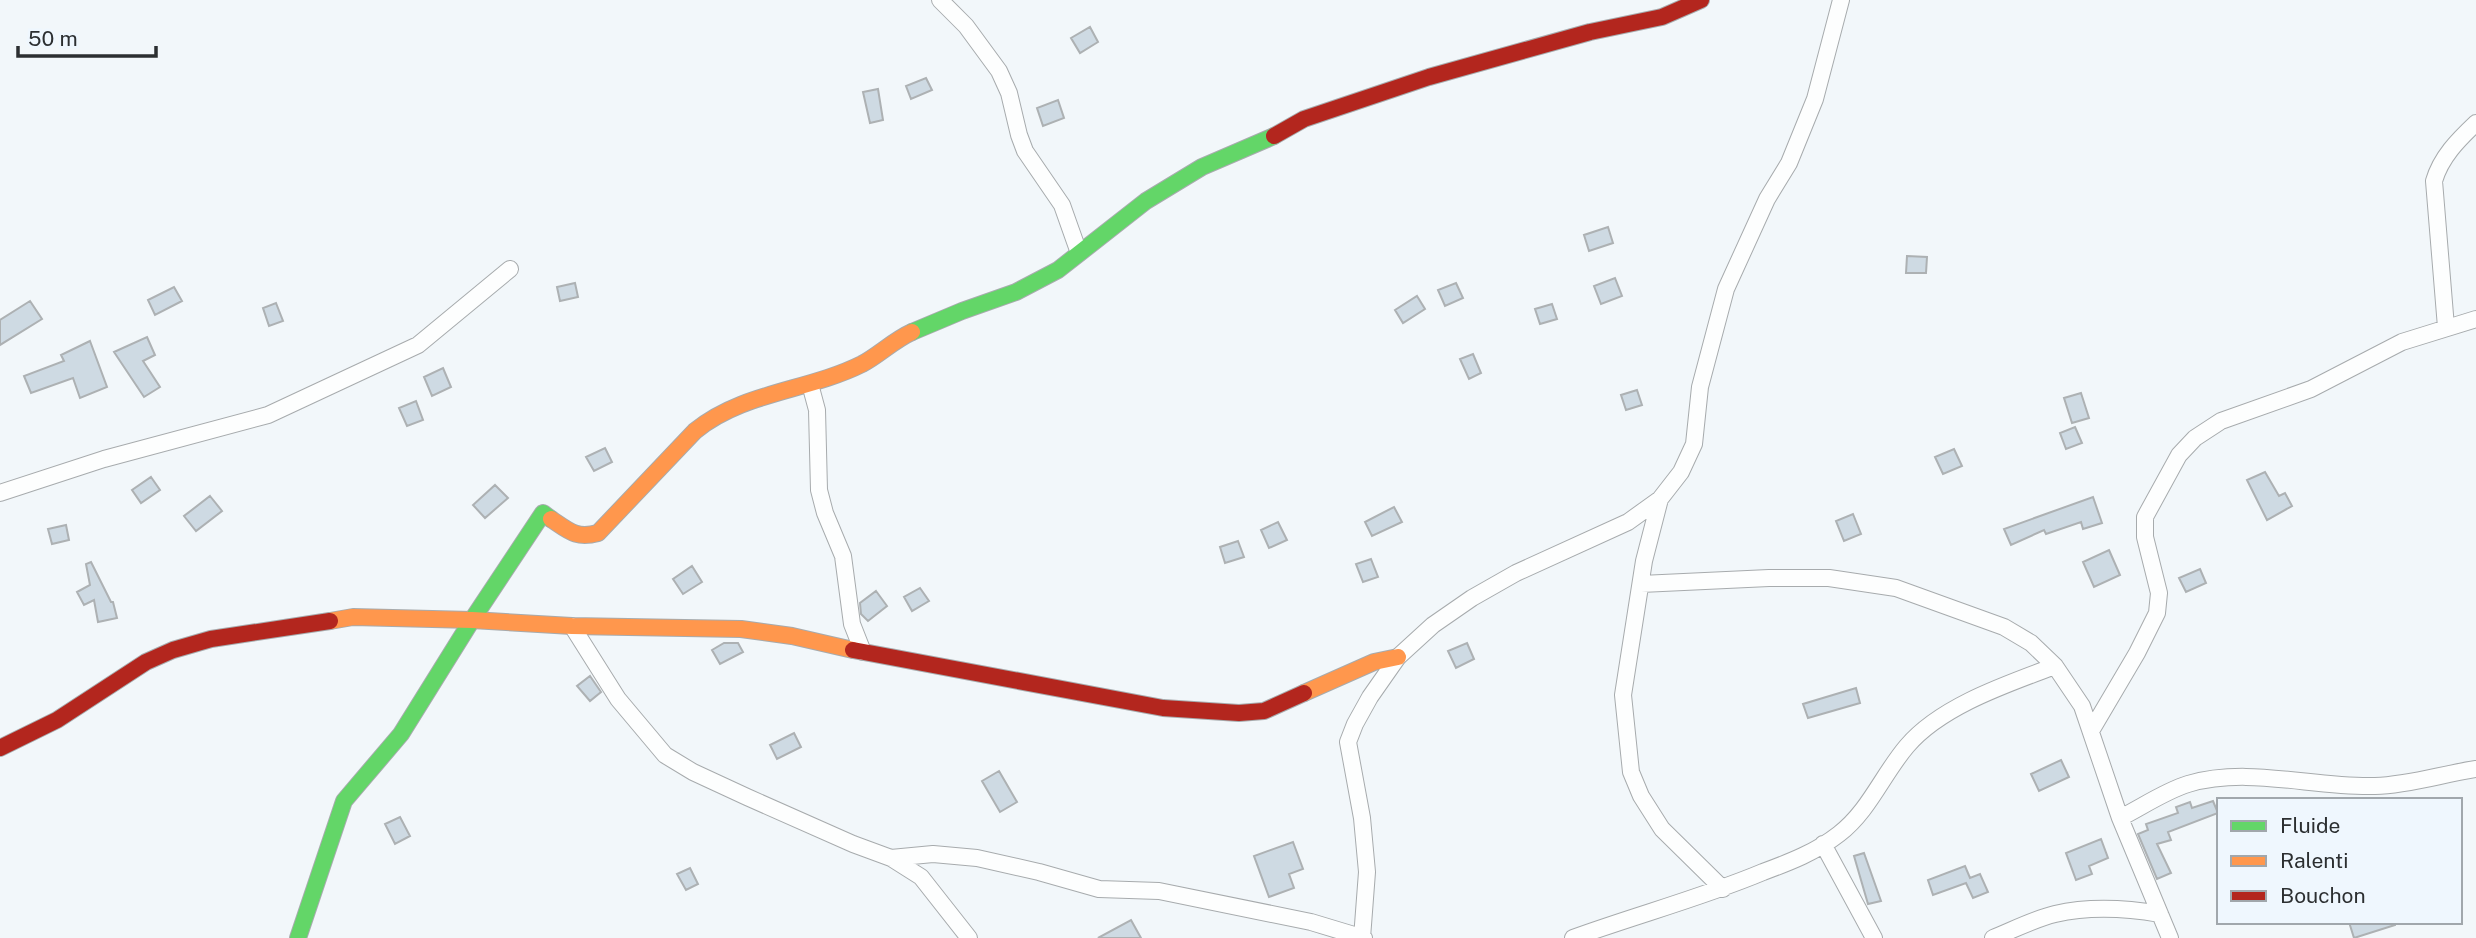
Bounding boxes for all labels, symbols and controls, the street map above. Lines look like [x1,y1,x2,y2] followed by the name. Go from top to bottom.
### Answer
[18,14,156,58] scale bar
[28,26,78,51] text: 50 m
[2217,798,2462,924] legend
[2280,813,2340,838] text: Fluide
[2280,848,2348,873] text: Ralenti
[2280,883,2366,908] text: Bouchon

